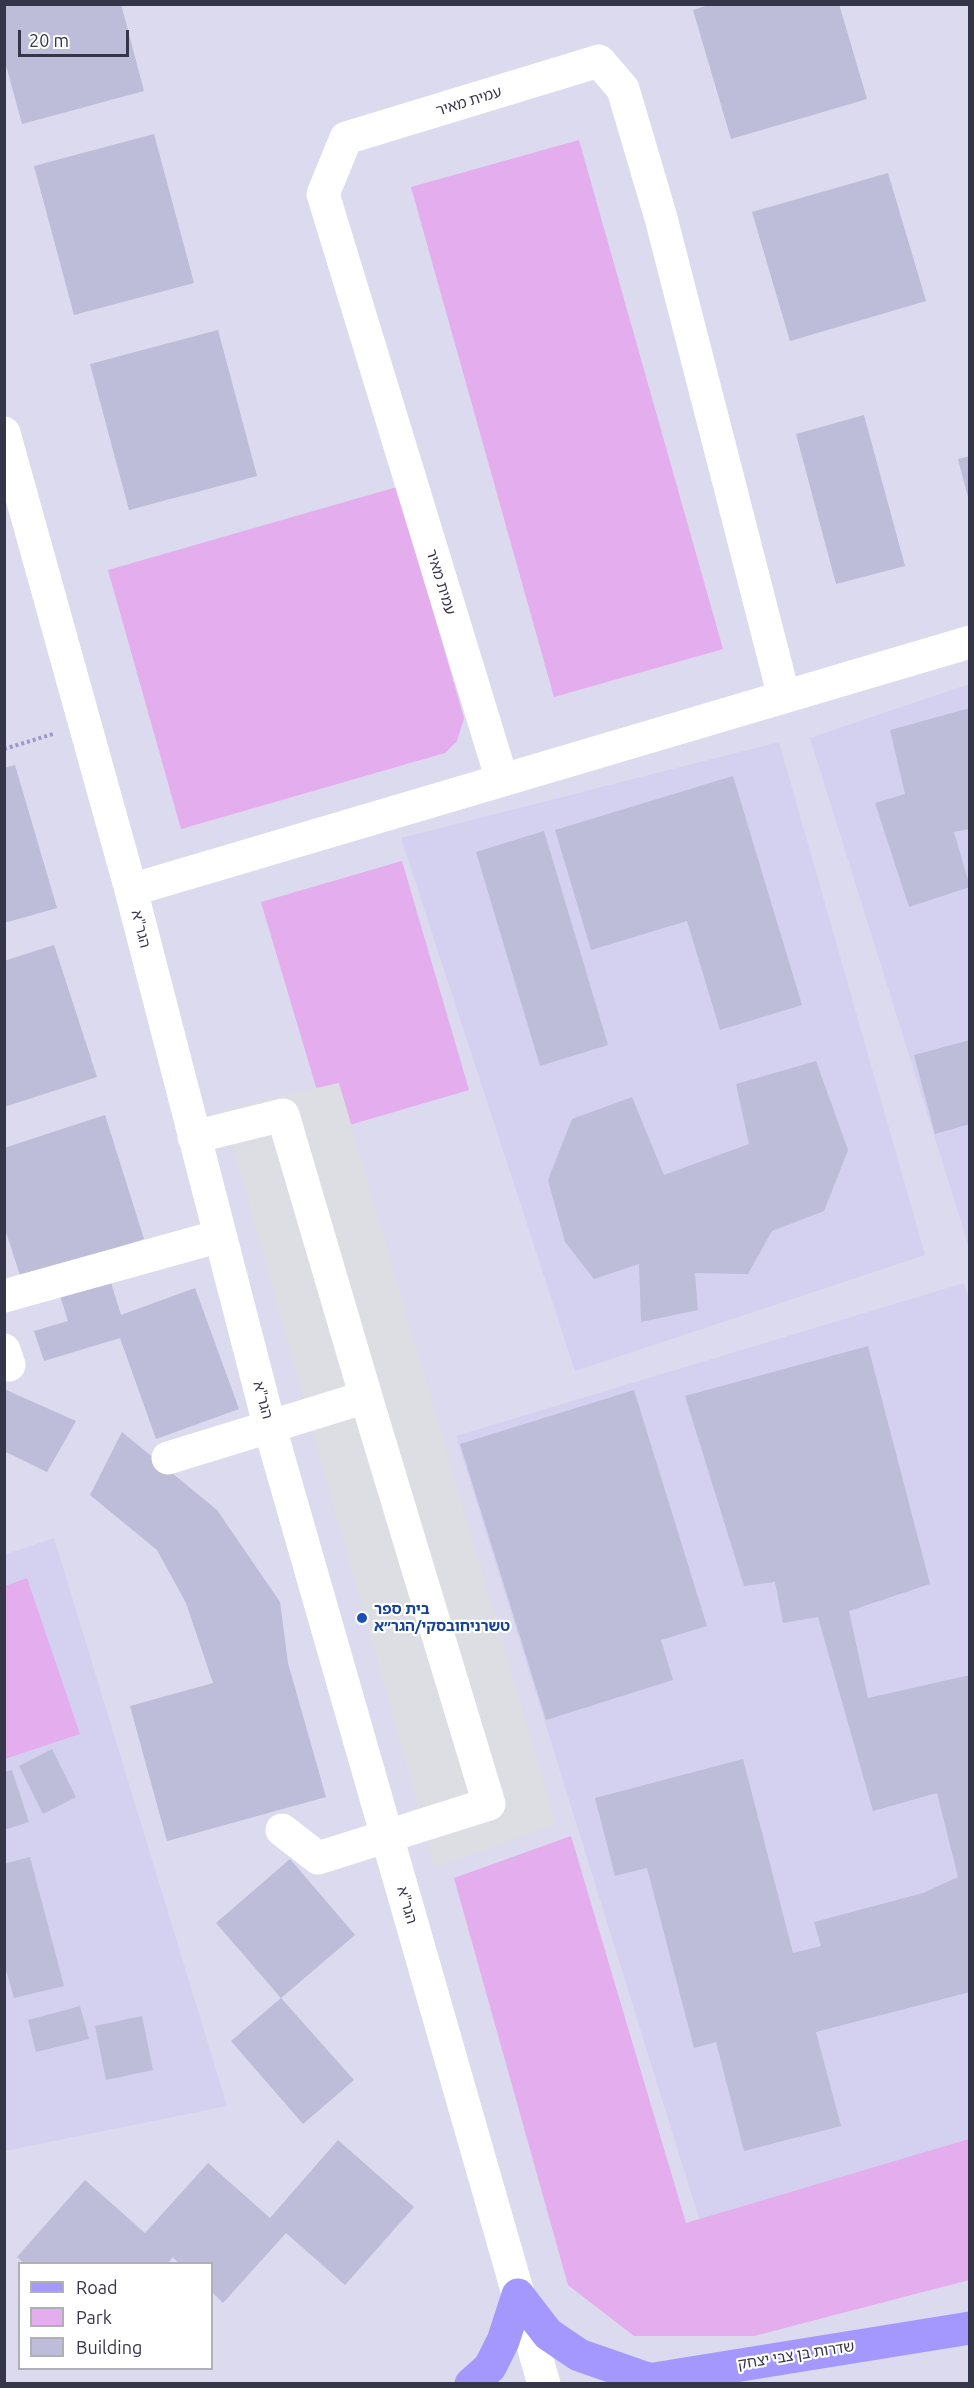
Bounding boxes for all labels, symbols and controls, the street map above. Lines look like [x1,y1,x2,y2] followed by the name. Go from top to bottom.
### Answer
[21,18,132,56] scale bar
[29,30,69,50] text: 20 m
[434,82,504,120] street label: עמית מאיר
[422,547,460,617] street label: עמית מאיר
[128,908,154,950] street label: הגר"א
[249,1379,277,1421] street label: הגר"א
[374,1600,510,1635] place label: בית ספר טשרניחובסקי/הגר״א
[355,1611,369,1625] marker: בית ספר טשרניחובסקי/הגר״א
[393,1884,421,1926] street label: הגר"א
[18,2262,213,2370] legend
[76,2277,118,2297] text: Road
[76,2307,112,2327] text: Park
[76,2337,142,2357] text: Building
[736,2337,856,2373] street label: שדרות בן צבי יצחק

